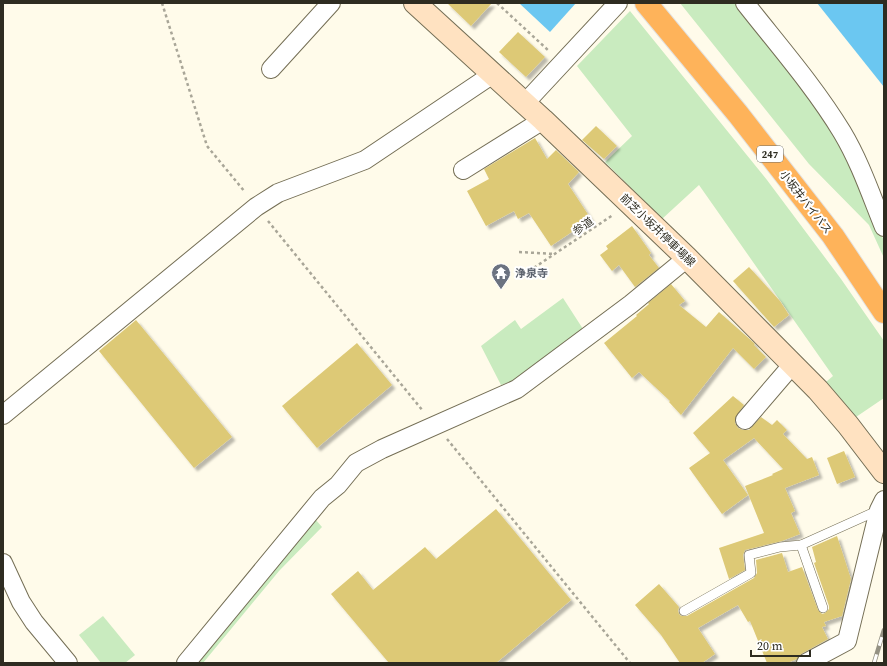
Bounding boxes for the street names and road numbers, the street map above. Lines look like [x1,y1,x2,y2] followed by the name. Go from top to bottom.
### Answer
[757,146,783,162] road number: 247
[776,167,835,237] street label: 小坂井バイパス
[617,191,698,270] street label: 前芝小坂井停車場線
[570,214,597,239] street label: 参道

